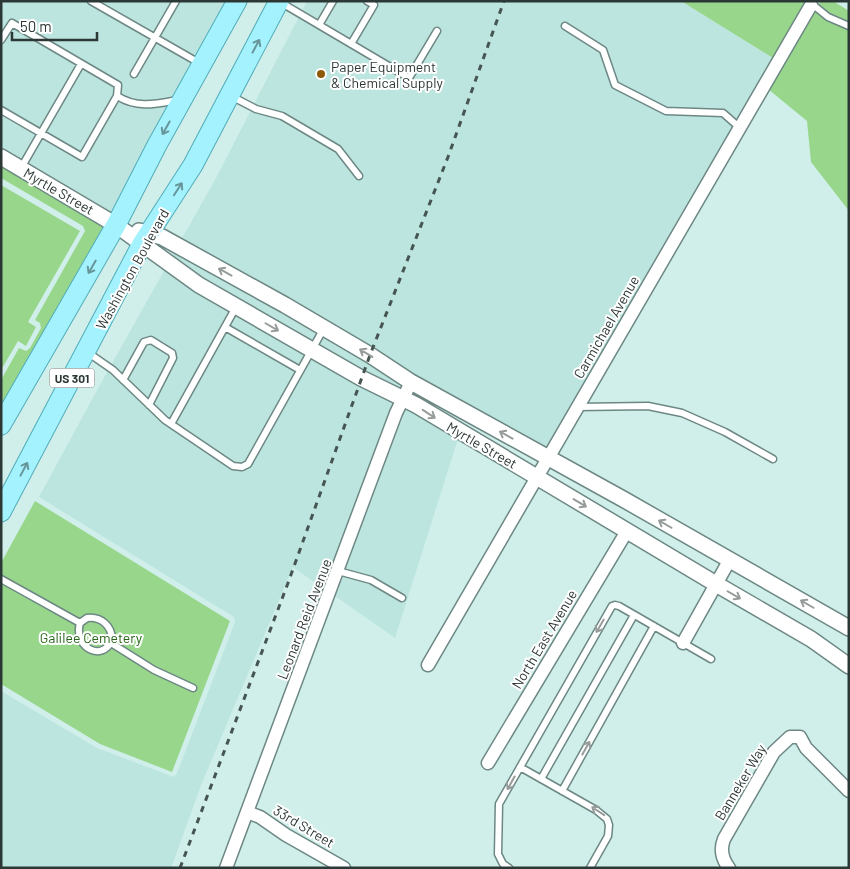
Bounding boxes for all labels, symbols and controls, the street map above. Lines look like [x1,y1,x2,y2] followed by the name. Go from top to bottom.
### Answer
[12,10,98,42] scale bar
[20,17,52,35] text: 50 m
[251,39,261,54] one-way arrow
[331,58,443,91] place label: Paper Equipment & Chemical Supply
[315,68,327,80] marker: Paper Equipment & Chemical Supply
[161,120,171,135] one-way arrow
[21,164,97,218] street label: Myrtle Street
[174,182,184,196] one-way arrow
[92,206,172,332] street label: Washington Boulevard
[86,260,96,274] one-way arrow
[217,267,232,277] one-way arrow
[570,273,642,381] street label: Carmichael Avenue
[264,322,278,332] one-way arrow
[359,347,373,357] one-way arrow
[50,368,94,388] road number: US 301
[422,409,436,419] one-way arrow
[444,418,520,472] street label: Myrtle Street
[498,430,513,440] one-way arrow
[20,462,29,477] one-way arrow
[572,498,586,508] one-way arrow
[658,519,673,529] one-way arrow
[273,556,335,682] street label: Leonard Reid Avenue
[508,586,580,692] street label: North East Avenue
[727,590,741,600] one-way arrow
[800,598,814,608] one-way arrow
[595,619,605,634] one-way arrow
[40,629,143,646] park label: Galilee Cemetery
[711,740,770,823] street label: Banneker Way
[581,741,591,756] one-way arrow
[506,775,516,790] one-way arrow
[270,801,338,851] street label: 33rd Street
[591,806,605,817] one-way arrow

